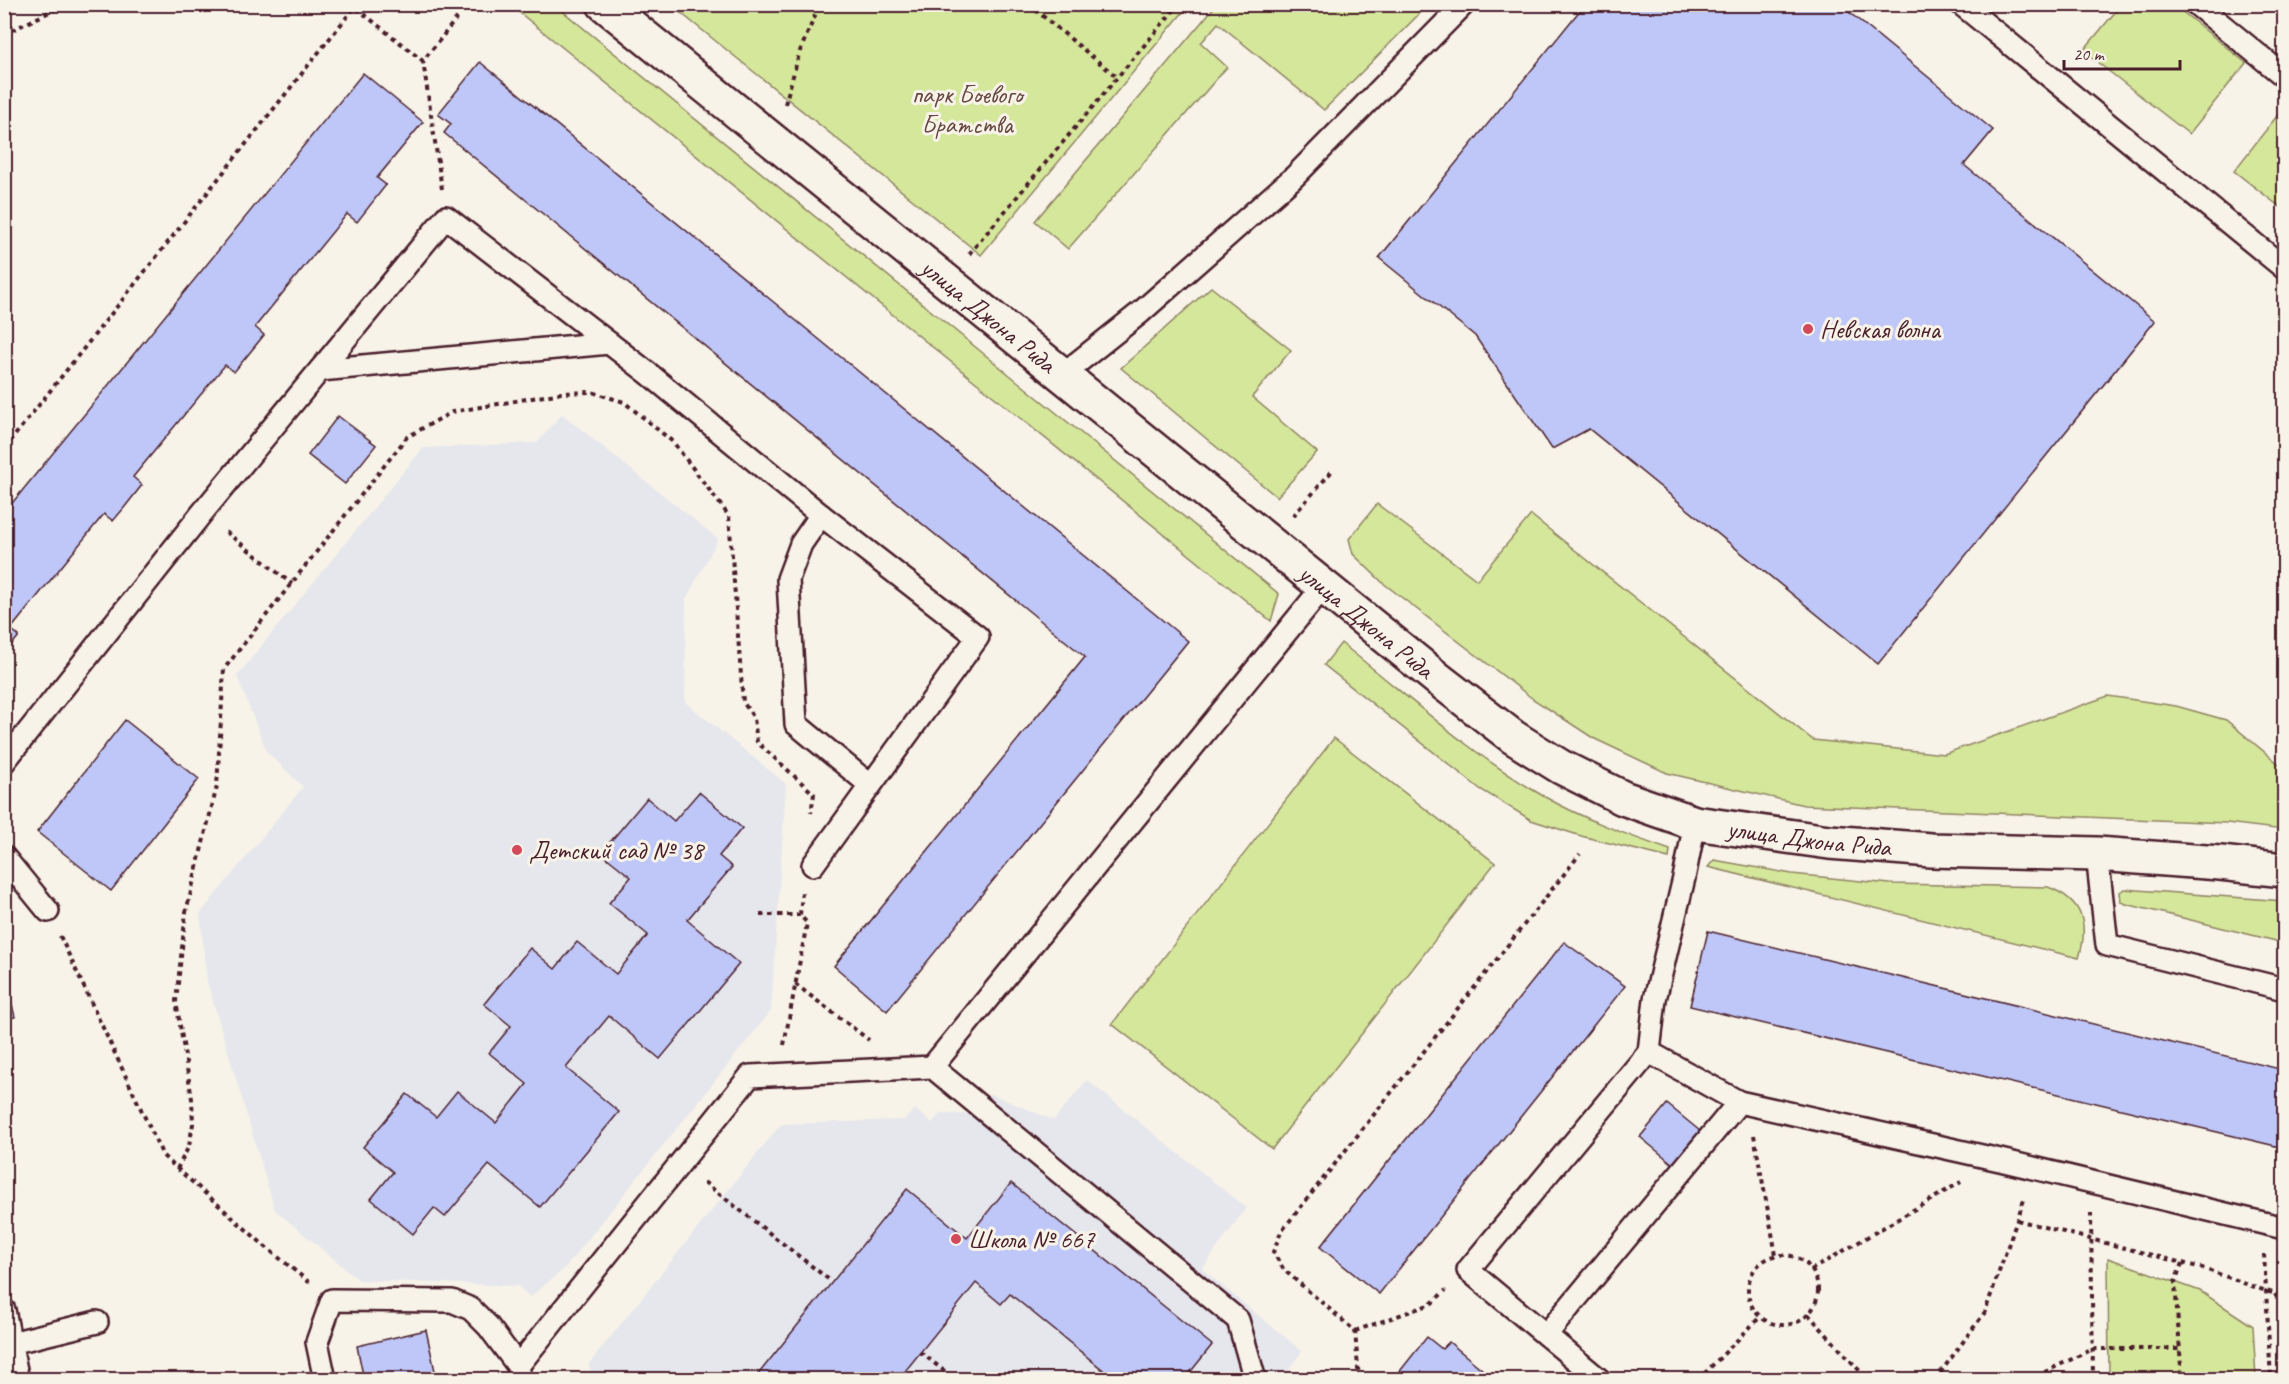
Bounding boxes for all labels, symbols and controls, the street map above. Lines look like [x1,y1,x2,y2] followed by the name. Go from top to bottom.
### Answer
[2064,33,2180,71] scale bar
[2073,43,2106,65] text: 20 m
[912,78,1025,141] park label: парк Боевого Братства
[913,250,1064,381] street label: улица Джона Рида
[1820,313,1941,346] place label: Невская волна
[1801,322,1815,336] marker: Невская волна
[1290,556,1442,687] street label: улица Джона Рида
[1723,811,1894,864] street label: улица Джона Рида
[529,834,705,867] place label: Детский сад № 38
[510,843,524,857] marker: Детский сад № 38
[968,1223,1096,1256] place label: Школа № 667
[949,1232,963,1246] marker: Школа № 667

